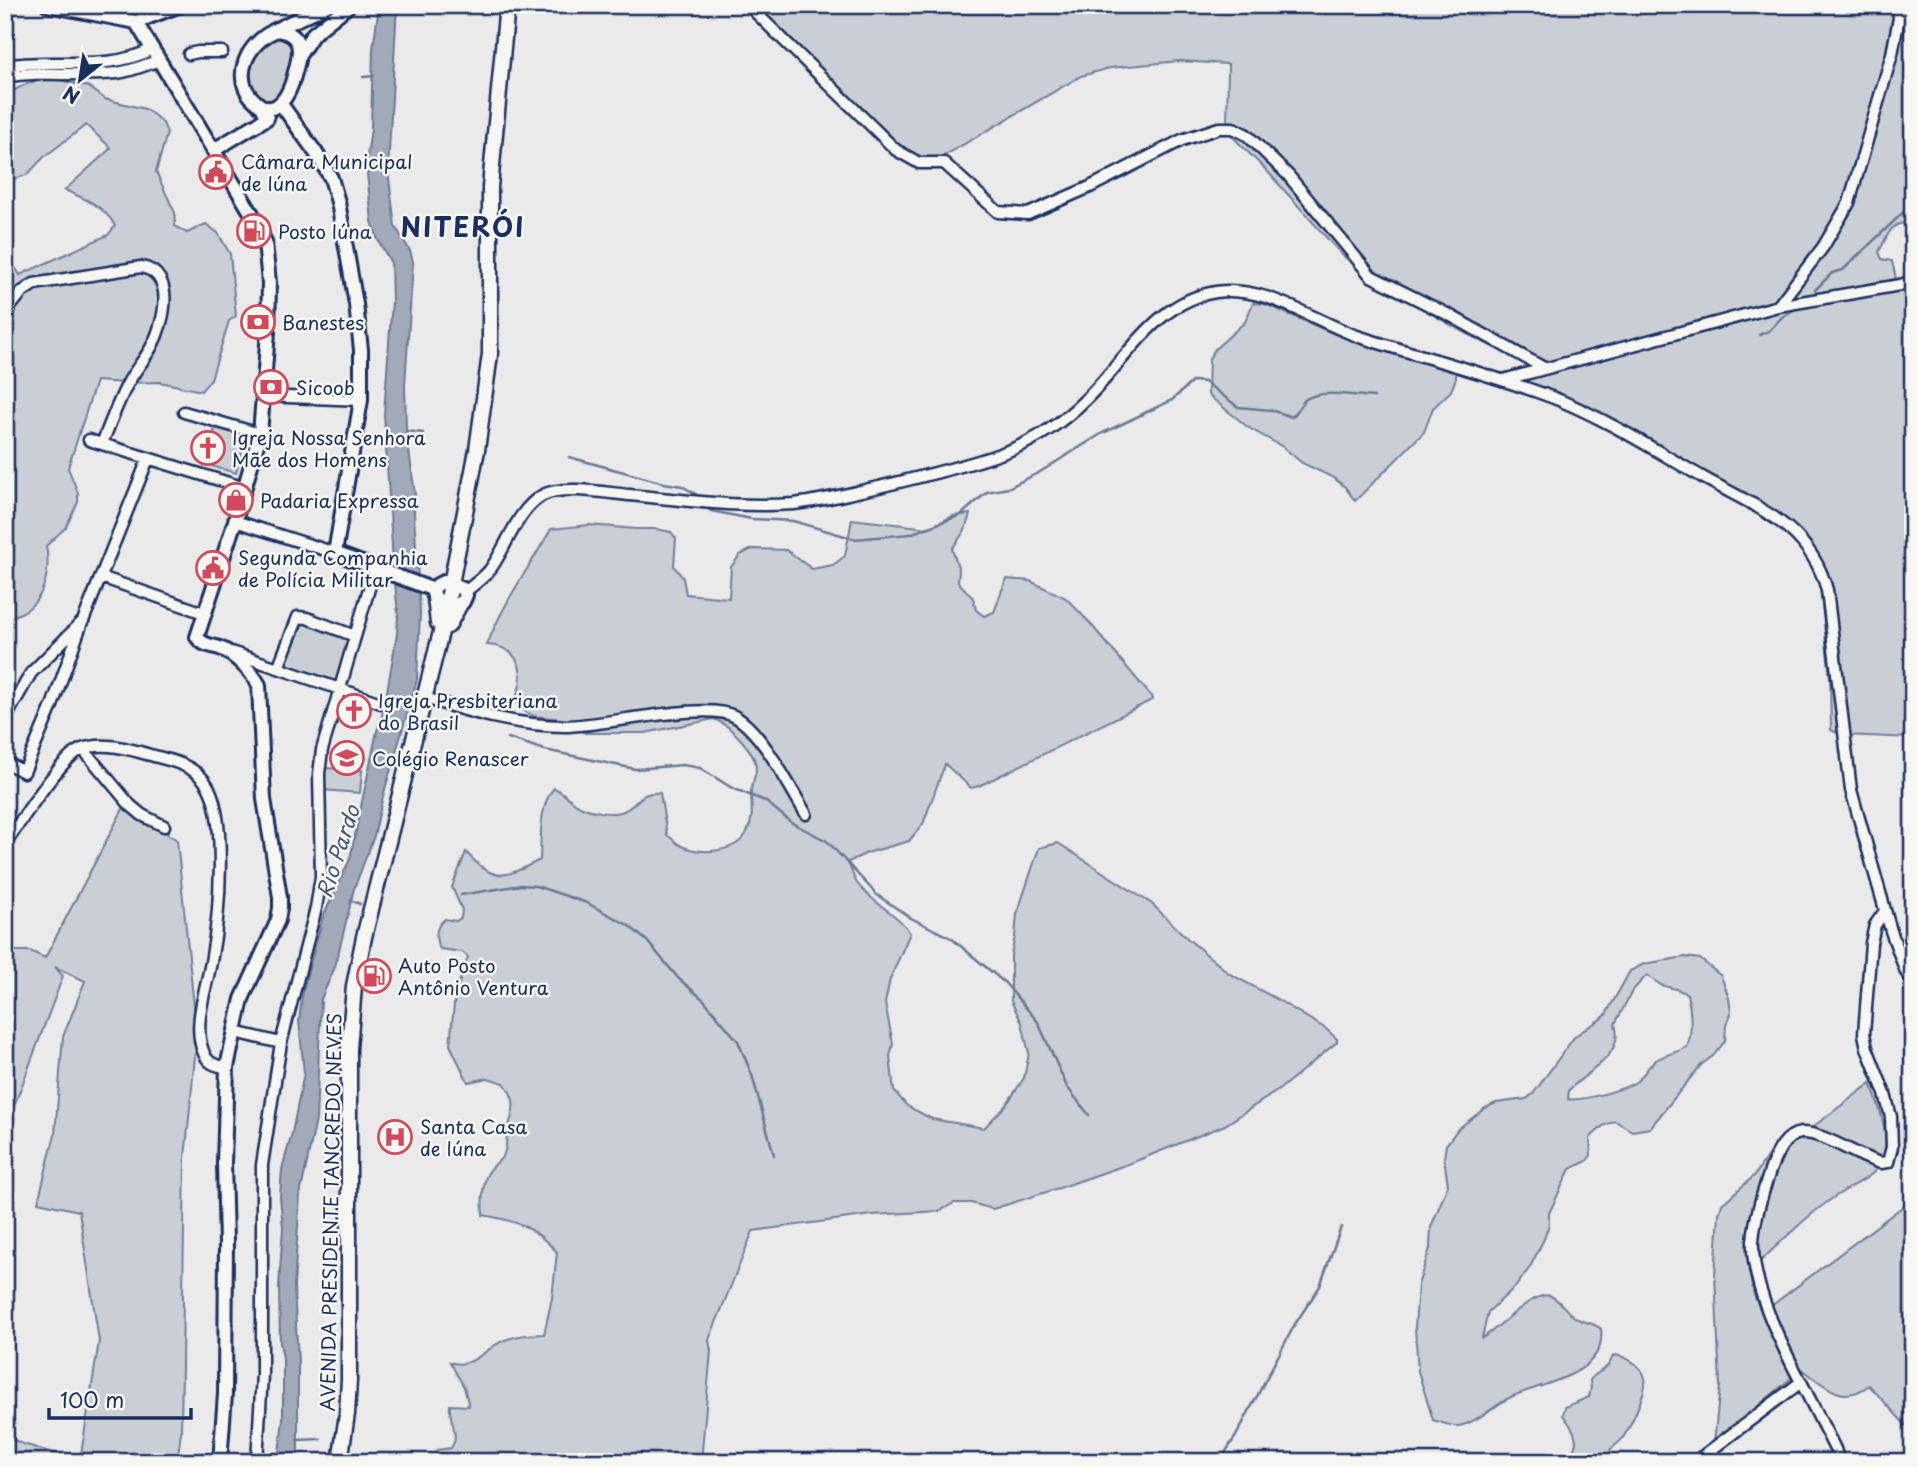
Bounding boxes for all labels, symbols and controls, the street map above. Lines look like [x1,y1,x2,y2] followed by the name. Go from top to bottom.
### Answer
[46,46,116,116] north arrow
[57,80,85,111] text: N
[241,147,412,197] place label: Câmara Municipal de Iúna
[197,153,235,191] public building icon: Câmara Municipal de Iúna
[401,207,525,246] district label: NITERÓI
[235,212,273,250] fuel station icon: Posto Iúna
[278,217,372,245] place label: Posto Iúna
[239,303,277,341] bank icon: Banestes
[282,308,364,336] place label: Banestes
[252,368,290,406] bank icon: Sicoob
[296,373,355,401] place label: Sicoob
[232,423,426,473] place label: Igreja Nossa Senhora Mãe dos Homens
[189,429,227,467] church icon: Igreja Nossa Senhora Mãe dos Homens
[217,481,255,519] shop icon: Padaria Expressa
[260,486,419,514] place label: Padaria Expressa
[238,543,428,593] place label: Segunda Companhia de Polícia Militar
[194,549,232,587] public building icon: Segunda Companhia de Polícia Militar
[378,686,558,736] place label: Igreja Presbiteriana do Brasil
[335,692,373,730] church icon: Igreja Presbiteriana do Brasil
[328,739,366,777] school or university icon: Colégio Renascer
[372,744,529,772] place label: Colégio Renascer
[307,799,367,901] water label: Rio Pardo
[398,951,549,1001] place label: Auto Posto Antônio Ventura
[355,957,393,995] fuel station icon: Auto Posto Antônio Ventura
[313,1012,347,1412] street label: AVENIDA PRESIDENTE TANCREDO NEVES
[420,1112,527,1162] place label: Santa Casa de Iúna
[376,1118,414,1156] hospital icon: Santa Casa de Iúna
[49,1376,191,1420] scale bar
[60,1383,124,1415] text: 100 m

